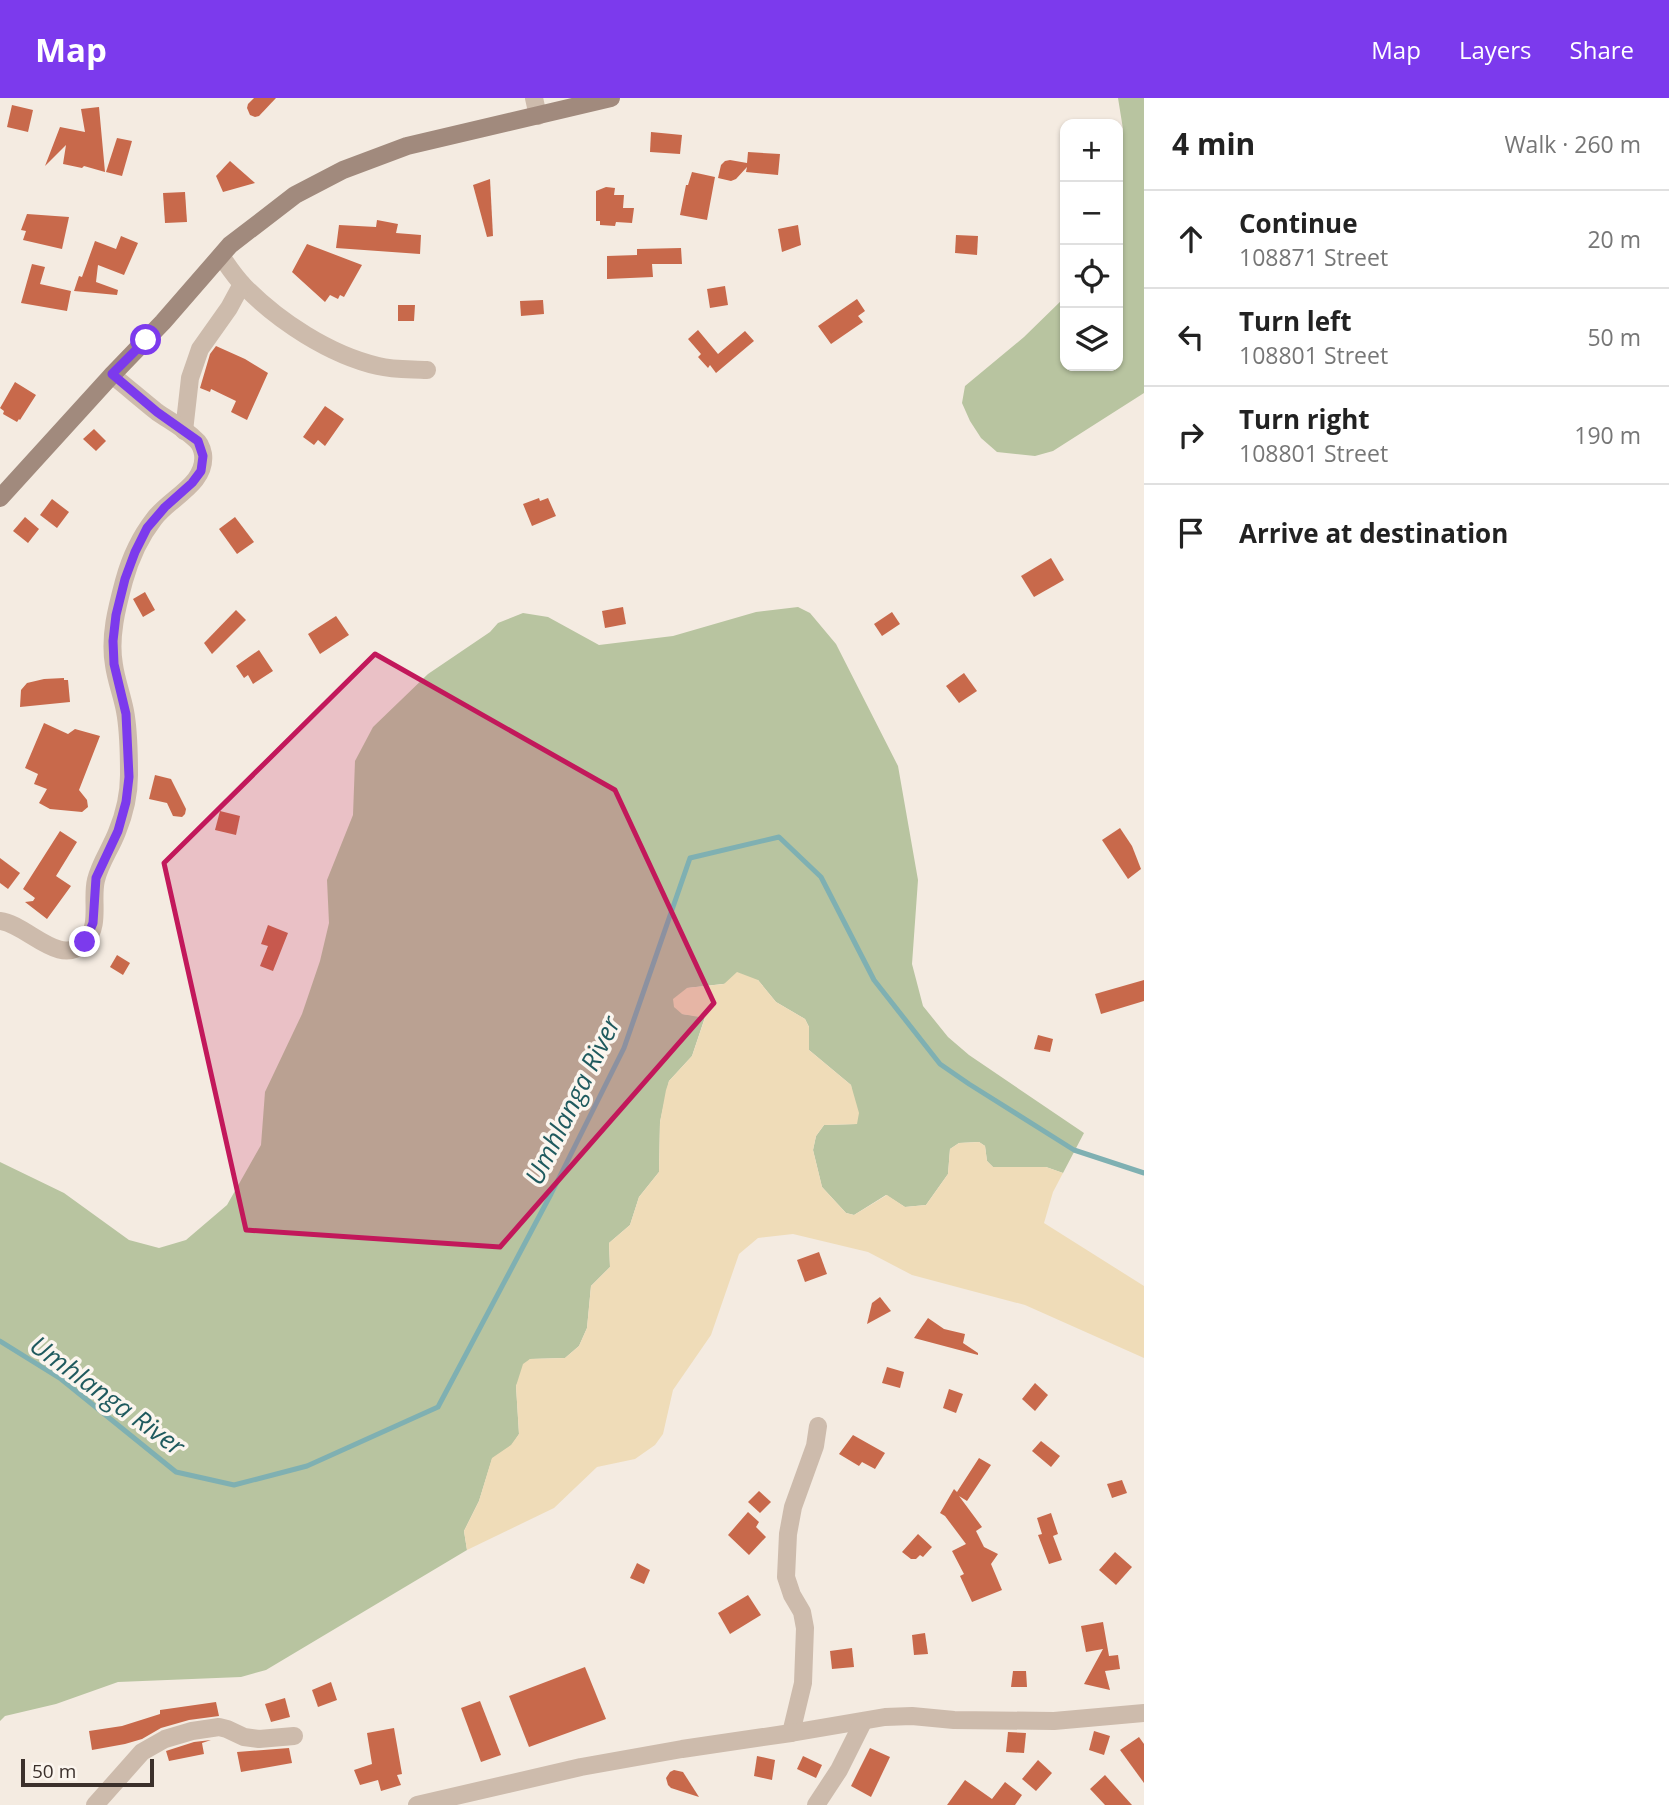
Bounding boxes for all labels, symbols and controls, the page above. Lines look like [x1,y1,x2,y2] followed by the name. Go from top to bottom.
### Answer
[35,27,107,72] text: Map
[1371,33,1421,66] text: Map
[1459,33,1532,66] text: Layers
[1570,33,1634,66] text: Share
[1060,119,1123,371] map controls
[1060,119,1123,182] button: +
[1172,123,1255,164] text: 4 min
[1504,128,1641,160] text: Walk · 260 m
[1060,182,1123,245] button: −
[1239,205,1358,241] text: Continue
[1172,220,1210,258] icon: ahead
[1587,223,1641,255] text: 20 m
[1239,241,1388,273] text: 108871 Street
[1060,245,1123,308] button: locate
[1239,303,1351,339] text: Turn left
[1060,308,1123,371] button: layers
[1172,318,1210,356] icon: left
[1587,321,1641,353] text: 50 m
[130,324,161,355] route start
[1239,339,1388,371] text: 108801 Street
[1239,401,1370,437] text: Turn right
[1172,416,1210,454] icon: right
[1574,419,1641,451] text: 190 m
[1239,437,1388,469] text: 108801 Street
[1172,514,1210,552] icon: arrive
[1239,515,1508,551] text: Arrive at destination
[69,926,100,957] route end
[516,1008,629,1190] water label: Umhlanga River
[23,1327,194,1464] water label: Umhlanga River
[21,1756,154,1788] scale bar
[32,1758,76,1784] text: 50 m

